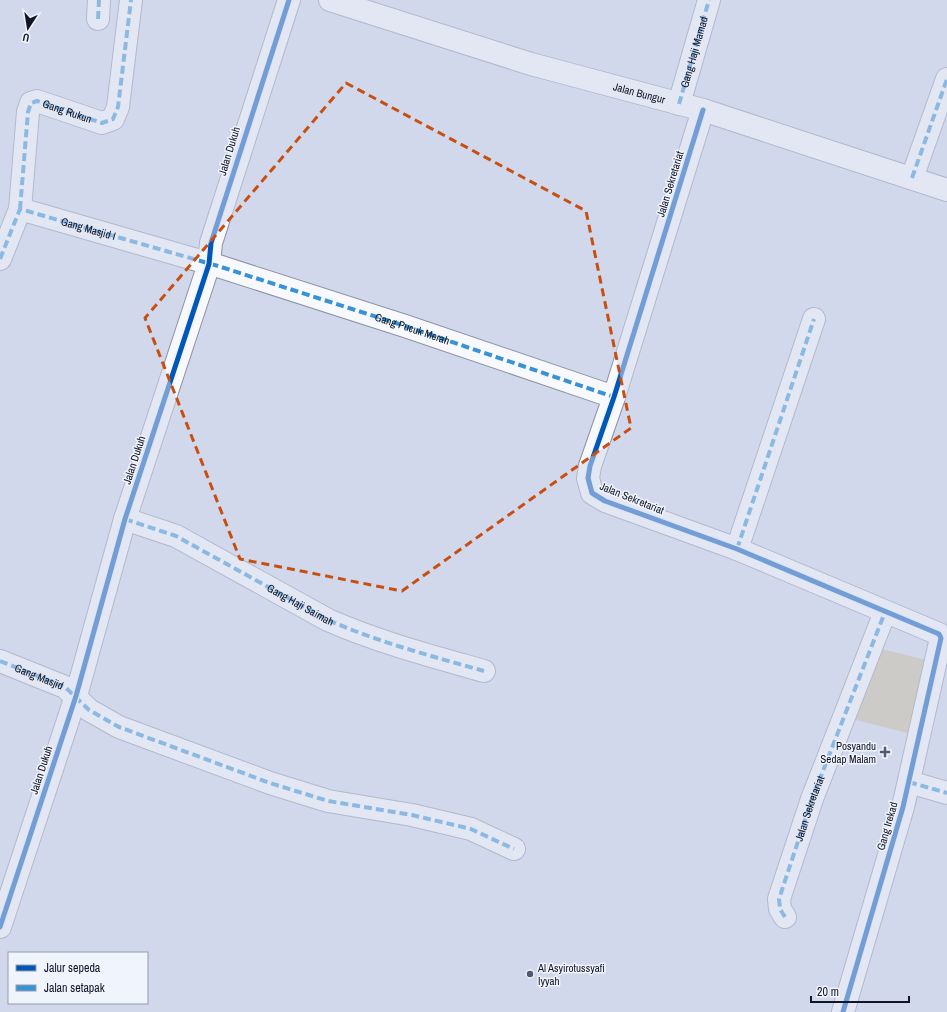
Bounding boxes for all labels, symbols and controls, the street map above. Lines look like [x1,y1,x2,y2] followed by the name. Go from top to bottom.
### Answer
[8,8,48,48] north arrow
[677,15,711,89] street label: Gang Haji Mamad
[21,30,31,45] text: U
[612,79,667,107] street label: Jalan Bungur
[41,96,93,126] street label: Gang Rukun
[215,125,243,177] street label: Jalan Dukuh
[653,149,687,219] street label: Jalan Sekretariat
[59,214,117,243] street label: Gang Masjid I
[373,310,451,348] street label: Gang Pucuk Merah
[120,434,148,486] street label: Jalan Dukuh
[598,479,667,517] street label: Jalan Sekretariat
[265,581,336,629] street label: Gang Haji Saimah
[13,661,65,693] street label: Gang Masjid
[820,739,876,766] place label: Posyandu Sedap Malam
[27,744,55,796] street label: Jalan Dukuh
[879,746,891,758] marker: Posyandu Sedap Malam
[792,773,828,843] street label: Jalan Sekretariat
[873,800,901,852] street label: Gang Irekad
[8,952,148,1004] legend
[44,960,101,976] text: Jalur sepeda
[537,961,605,988] place label: Al Asyirotussyafi Iyyah
[525,969,535,979] marker: Al Asyirotussyafi Iyyah
[811,978,909,1004] scale bar
[44,980,105,996] text: Jalan setapak
[817,984,839,1000] text: 20 m

